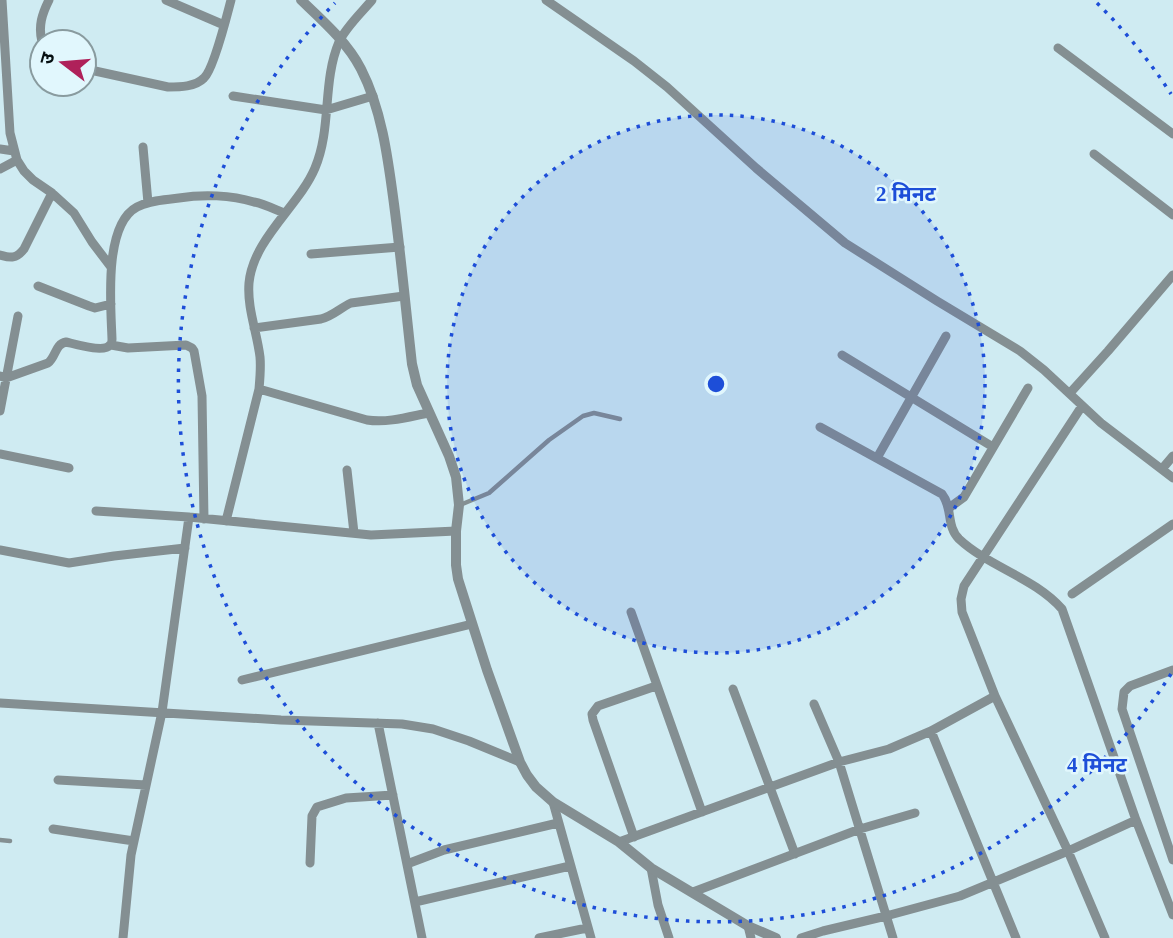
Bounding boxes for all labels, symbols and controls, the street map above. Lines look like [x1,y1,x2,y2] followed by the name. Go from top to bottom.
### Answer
[28,28,98,98] north arrow
[36,49,59,67] text: उ
[876,182,937,206] text: 2 मिनट
[704,372,728,396] centre of rings
[1067,753,1128,777] text: 4 मिनट

